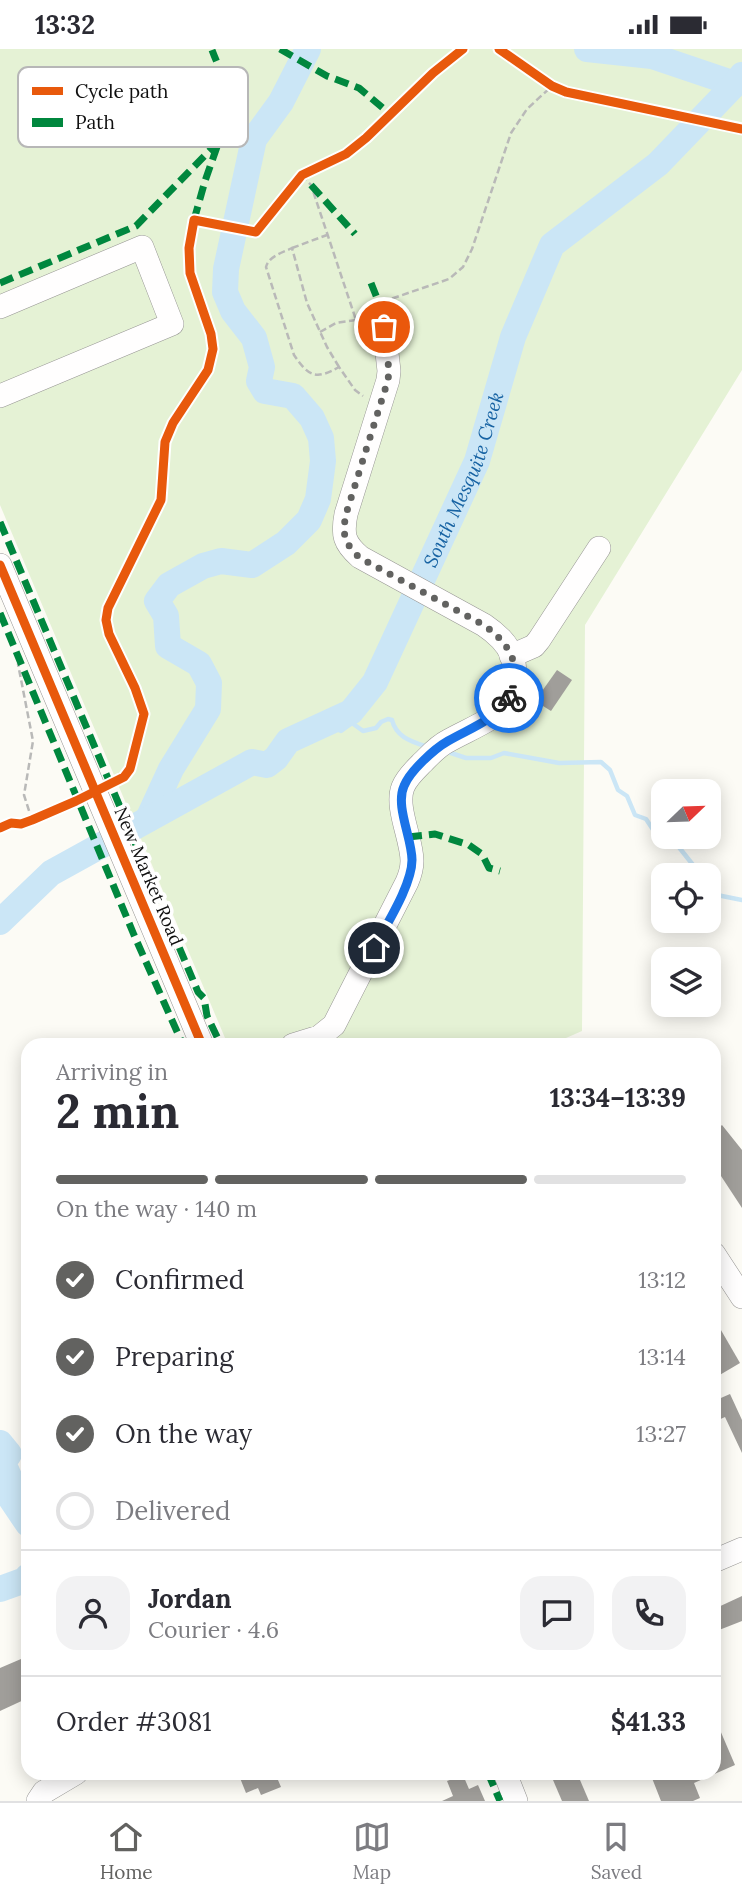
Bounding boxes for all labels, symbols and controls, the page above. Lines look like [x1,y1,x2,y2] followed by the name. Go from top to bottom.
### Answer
[35,8,95,41] text: 13:32
[18,67,248,147] legend
[75,79,168,103] text: Cycle path
[75,110,115,134] text: Path
[354,297,414,357] pin
[365,308,403,346] icon: bag
[418,389,508,571] water label: South Mesquite Creek
[474,663,544,733] courier
[490,679,528,717] icon: bike
[651,779,721,849] north arrow
[651,779,721,1017] map controls
[109,803,189,949] street label: New Market Road
[651,863,721,933] button: locate
[344,918,404,978] pin
[355,929,393,967] icon: home
[651,947,721,1017] button: layers
[56,1057,168,1086] text: Arriving in
[550,1081,686,1114] text: 13:34–13:39
[56,1082,179,1141] text: 2 min
[56,1194,257,1223] text: On the way · 140 m
[56,1261,94,1299] icon: check
[115,1263,244,1296] text: Confirmed
[638,1265,686,1294] text: 13:12
[56,1338,94,1376] icon: check
[115,1340,234,1373] text: Preparing
[638,1342,686,1371] text: 13:14
[56,1415,94,1453] icon: check
[115,1417,252,1450] text: On the way
[636,1419,686,1448] text: 13:27
[115,1494,231,1527] text: Delivered
[56,1576,130,1650] button: person
[520,1576,594,1650] button: chat
[612,1576,686,1650] button: phone
[148,1582,232,1615] text: Jordan
[148,1615,279,1644] text: Courier · 4.6
[56,1705,212,1738] text: Order #3081
[611,1705,686,1738] text: $41.33
[100,1818,153,1884] tab: Home
[352,1818,391,1884] tab: Map
[591,1818,642,1884] tab: Saved

